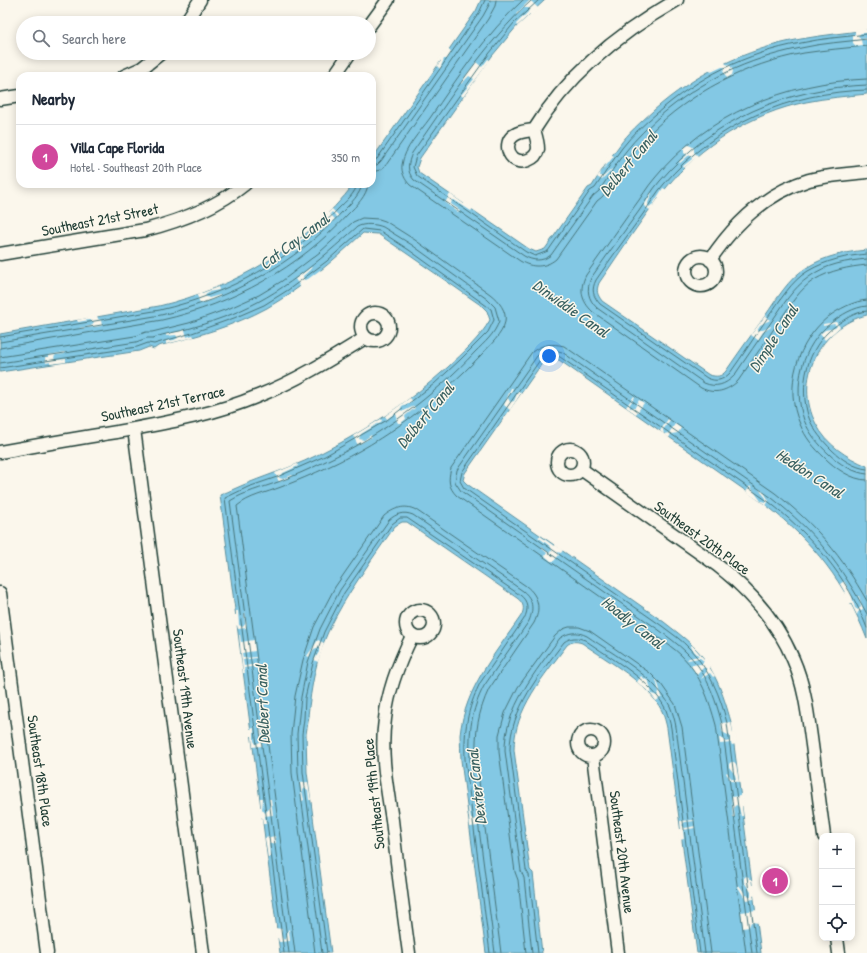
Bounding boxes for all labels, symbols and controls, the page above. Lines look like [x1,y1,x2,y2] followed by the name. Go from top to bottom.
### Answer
[16,16,376,60] search box
[30,27,52,49] icon: search
[62,28,126,49] text: Search here
[32,87,75,110] text: Nearby
[594,125,662,200] water label: Delbert Canal
[70,137,164,158] text: Villa Cape Florida
[43,148,47,166] text: 1
[331,148,360,166] text: 350 m
[70,158,202,176] text: Hotel · Southeast 20th Place
[40,198,161,241] street label: Southeast 21st Street
[254,207,334,275] water label: Cat Cay Canal
[529,274,614,343] water label: Dinwiddie Canal
[743,300,803,376] water label: Dimple Canal
[539,346,559,366] your location
[391,377,459,452] water label: Delbert Canal
[99,380,227,427] street label: Southeast 21st Terrace
[772,443,849,503] water label: Heddon Canal
[650,496,755,580] street label: Southeast 20th Place
[597,591,669,654] water label: Hoadly Canal
[168,628,203,750] street label: Southeast 19th Avenue
[250,663,274,744] water label: Delbert Canal
[22,714,59,828] street label: Southeast 18th Place
[357,738,390,851] street label: Southeast 19th Place
[461,747,491,826] water label: Dexter Canal
[605,789,640,914] street label: Southeast 20th Avenue
[819,833,855,941] map controls
[819,833,855,869] button: +
[762,866,788,896] pin: 1
[819,869,855,905] button: −
[819,905,855,941] button: locate

